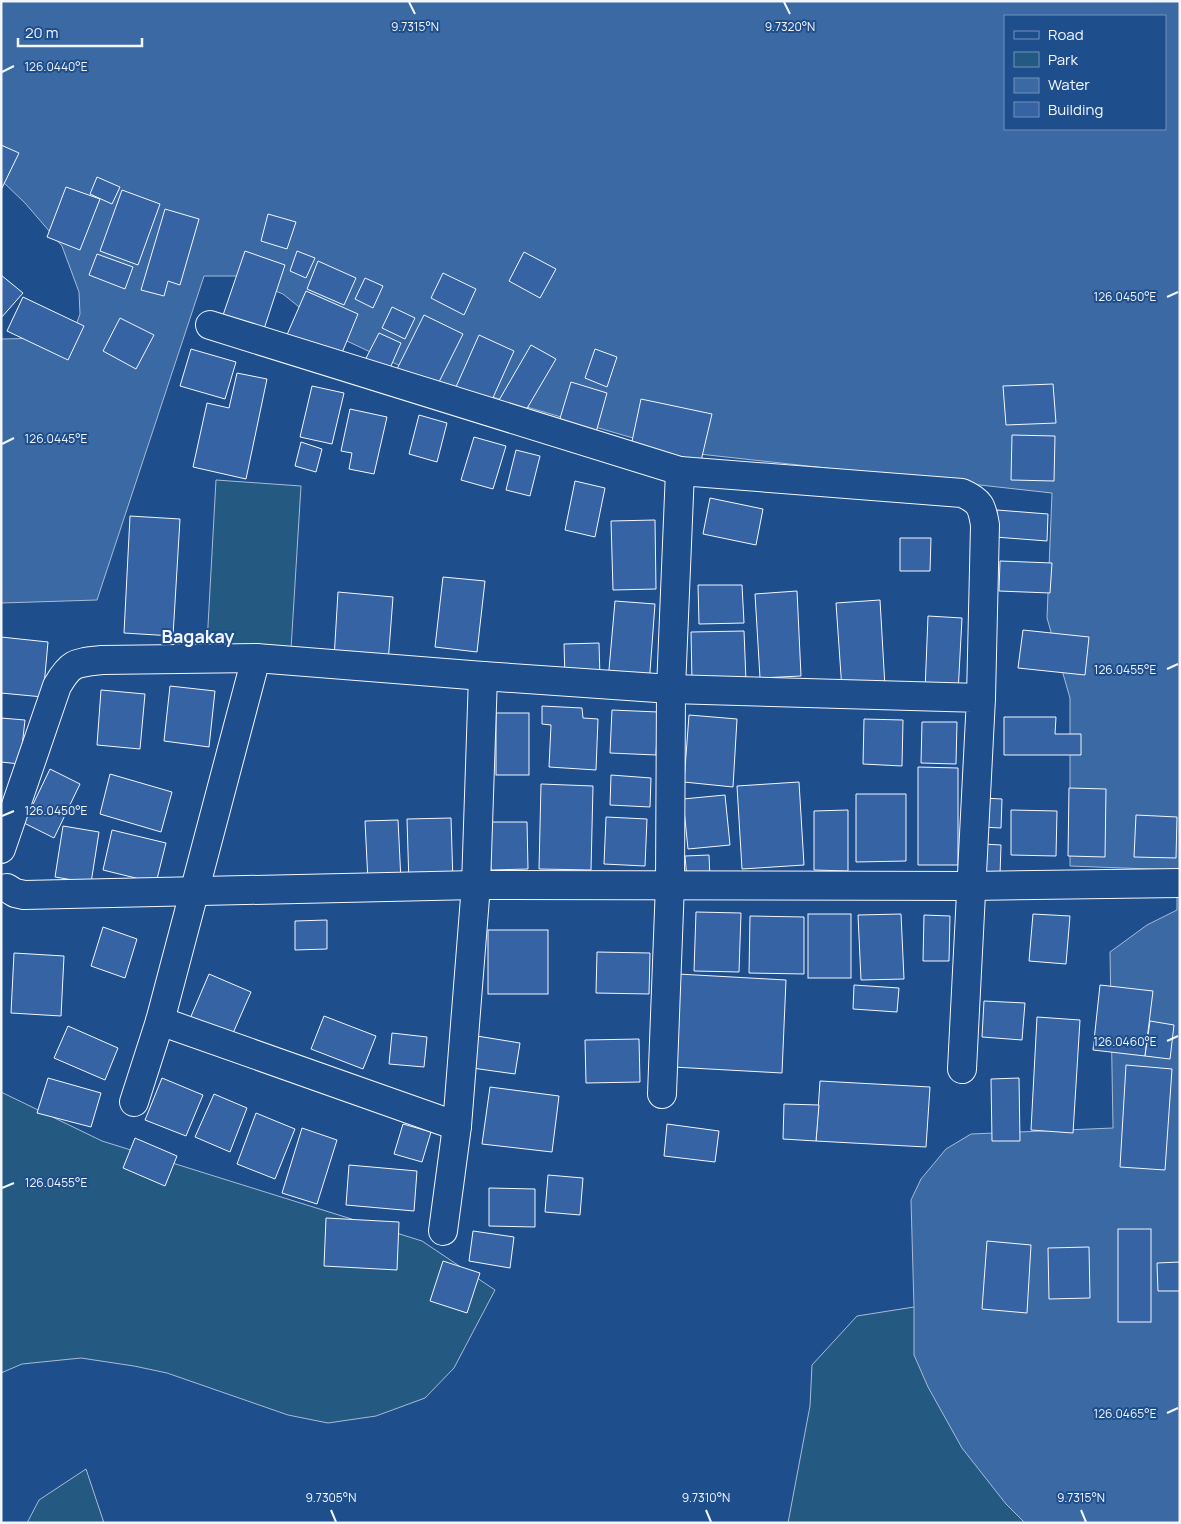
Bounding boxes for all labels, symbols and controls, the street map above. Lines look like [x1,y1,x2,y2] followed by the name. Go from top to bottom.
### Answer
[18,15,141,47] scale bar
[1004,15,1166,130] legend
[391,18,439,35] text: 9.7315°N
[765,18,815,35] text: 9.7320°N
[25,22,58,43] text: 20 m
[1048,24,1084,45] text: Road
[1048,49,1078,70] text: Park
[24,58,88,75] text: 126.0440°E
[1048,74,1090,95] text: Water
[1048,99,1103,120] text: Building
[1094,288,1157,305] text: 126.0450°E
[25,430,88,447] text: 126.0445°E
[162,624,234,648] district label: Bagakay
[1094,661,1156,678] text: 126.0455°E
[25,802,88,819] text: 126.0450°E
[1093,1033,1157,1050] text: 126.0460°E
[25,1174,87,1191] text: 126.0455°E
[1093,1405,1157,1422] text: 126.0465°E
[306,1489,356,1506] text: 9.7305°N
[682,1489,730,1506] text: 9.7310°N
[1057,1489,1105,1506] text: 9.7315°N

